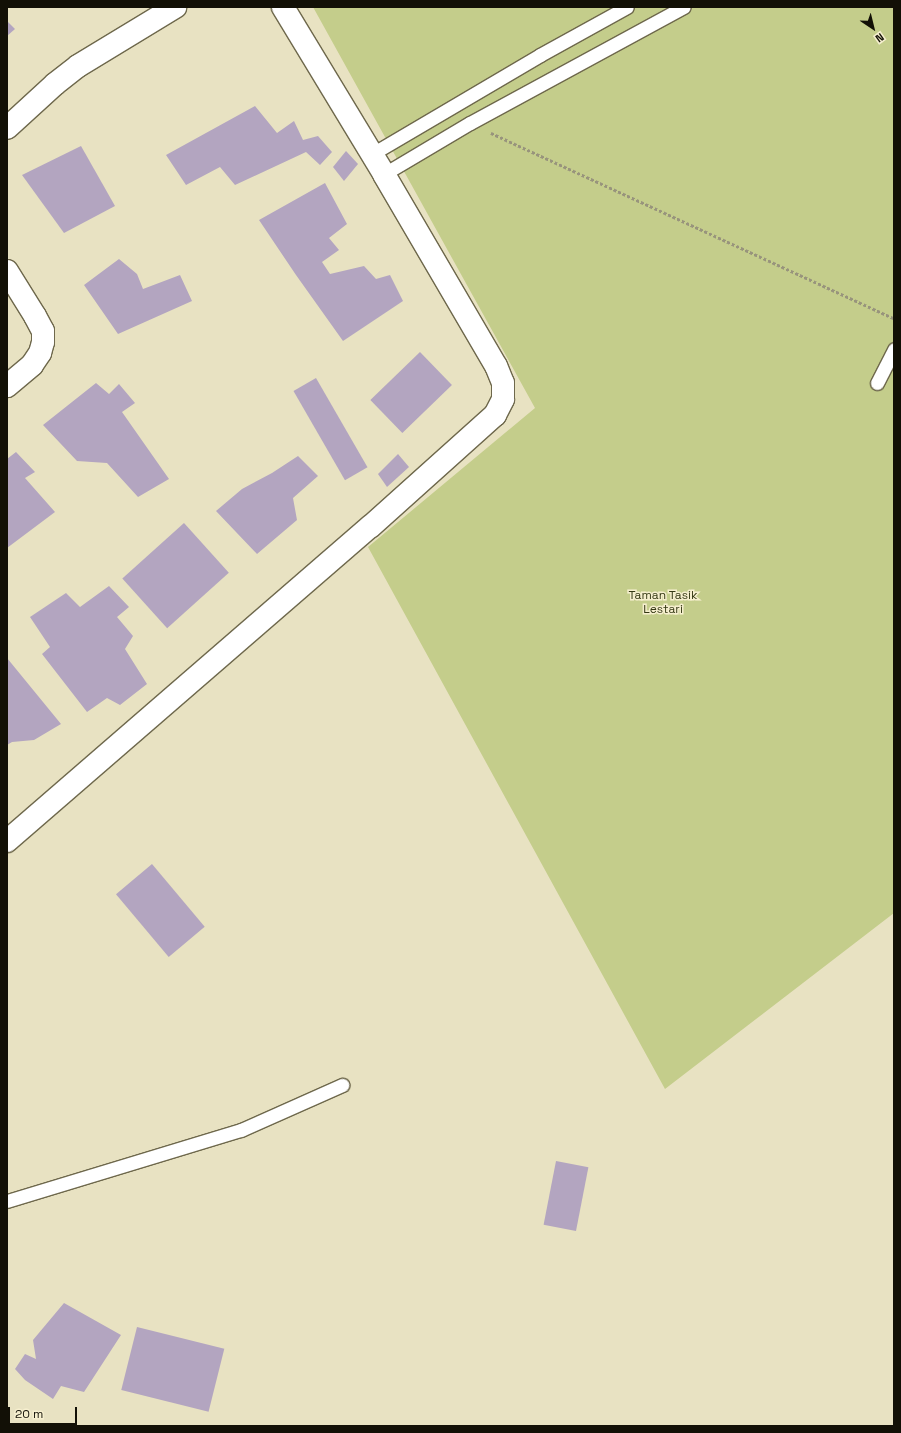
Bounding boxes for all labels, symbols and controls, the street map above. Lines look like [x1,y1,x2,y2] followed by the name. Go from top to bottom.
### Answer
[853,8,893,48] north arrow
[873,30,887,46] text: N
[628,589,698,617] park label: Taman Tasik Lestari
[10,1399,79,1425] scale bar
[15,1406,43,1422] text: 20 m

